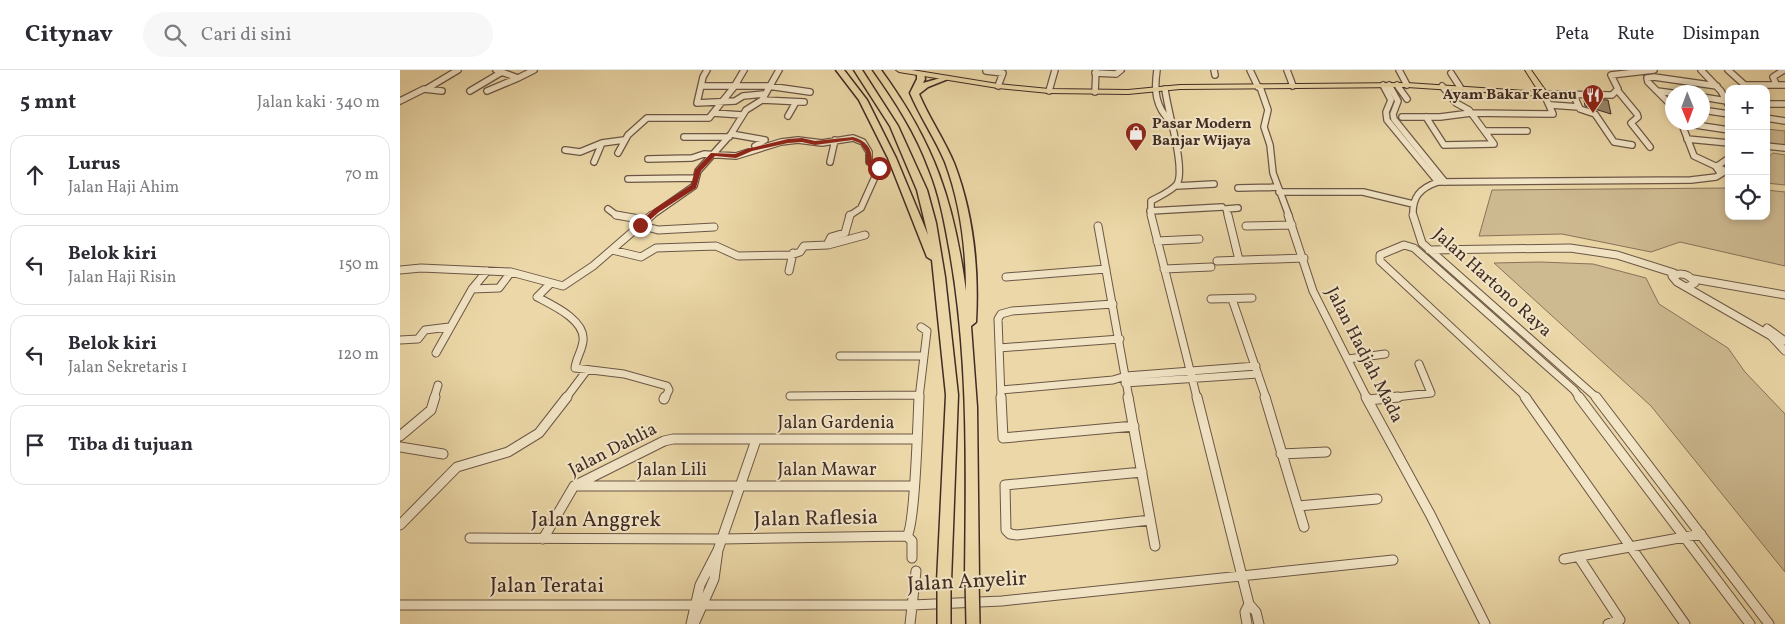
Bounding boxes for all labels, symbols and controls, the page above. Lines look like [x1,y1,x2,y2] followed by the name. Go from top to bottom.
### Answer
[143,12,493,57] search box
[25,18,113,52] text: Citynav
[161,21,189,49] icon: search
[201,22,291,48] text: Cari di sini
[1555,22,1589,47] text: Peta
[1617,22,1654,47] text: Rute
[1682,22,1760,47] text: Disimpan
[1581,83,1605,114] restaurant icon: Ayam Bakar Keanu
[1443,85,1577,106] place label: Ayam Bakar Keanu
[1665,85,1710,130] north arrow
[1725,85,1770,220] map controls
[1725,85,1770,130] button: +
[20,88,76,117] text: 5 mnt
[257,92,380,114] text: Jalan kaki · 340 m
[1152,114,1252,152] place label: Pasar Modern Banjar Wijaya
[1124,121,1148,152] shop icon: Pasar Modern Banjar Wijaya
[1725,130,1770,175] button: −
[68,151,120,177] text: Lurus
[868,157,891,180] route start
[21,161,49,189] icon: ahead
[345,164,379,186] text: 70 m
[1725,175,1770,220] button: locate
[68,177,179,199] text: Jalan Haji Ahim
[629,214,652,237] route end
[1427,223,1557,343] street label: Jalan Hartono Raya
[68,241,157,267] text: Belok kiri
[21,251,49,279] icon: left
[338,254,379,276] text: 150 m
[68,267,176,289] text: Jalan Haji Risin
[1319,283,1409,427] street label: Jalan Hadjah Mada
[68,331,157,357] text: Belok kiri
[21,341,49,369] icon: left
[337,344,379,366] text: 120 m
[68,357,188,379] text: Jalan Sekretaris 1
[777,411,895,436] street label: Jalan Gardenia
[564,417,662,483] street label: Jalan Dahlia
[21,431,49,459] icon: arrive
[68,432,193,458] text: Tiba di tujuan
[637,458,707,483] street label: Jalan Lili
[777,458,877,483] street label: Jalan Mawar
[754,503,878,535] street label: Jalan Raflesia
[531,506,661,535] street label: Jalan Anggrek
[906,564,1028,600] street label: Jalan Anyelir
[490,572,604,601] street label: Jalan Teratai

